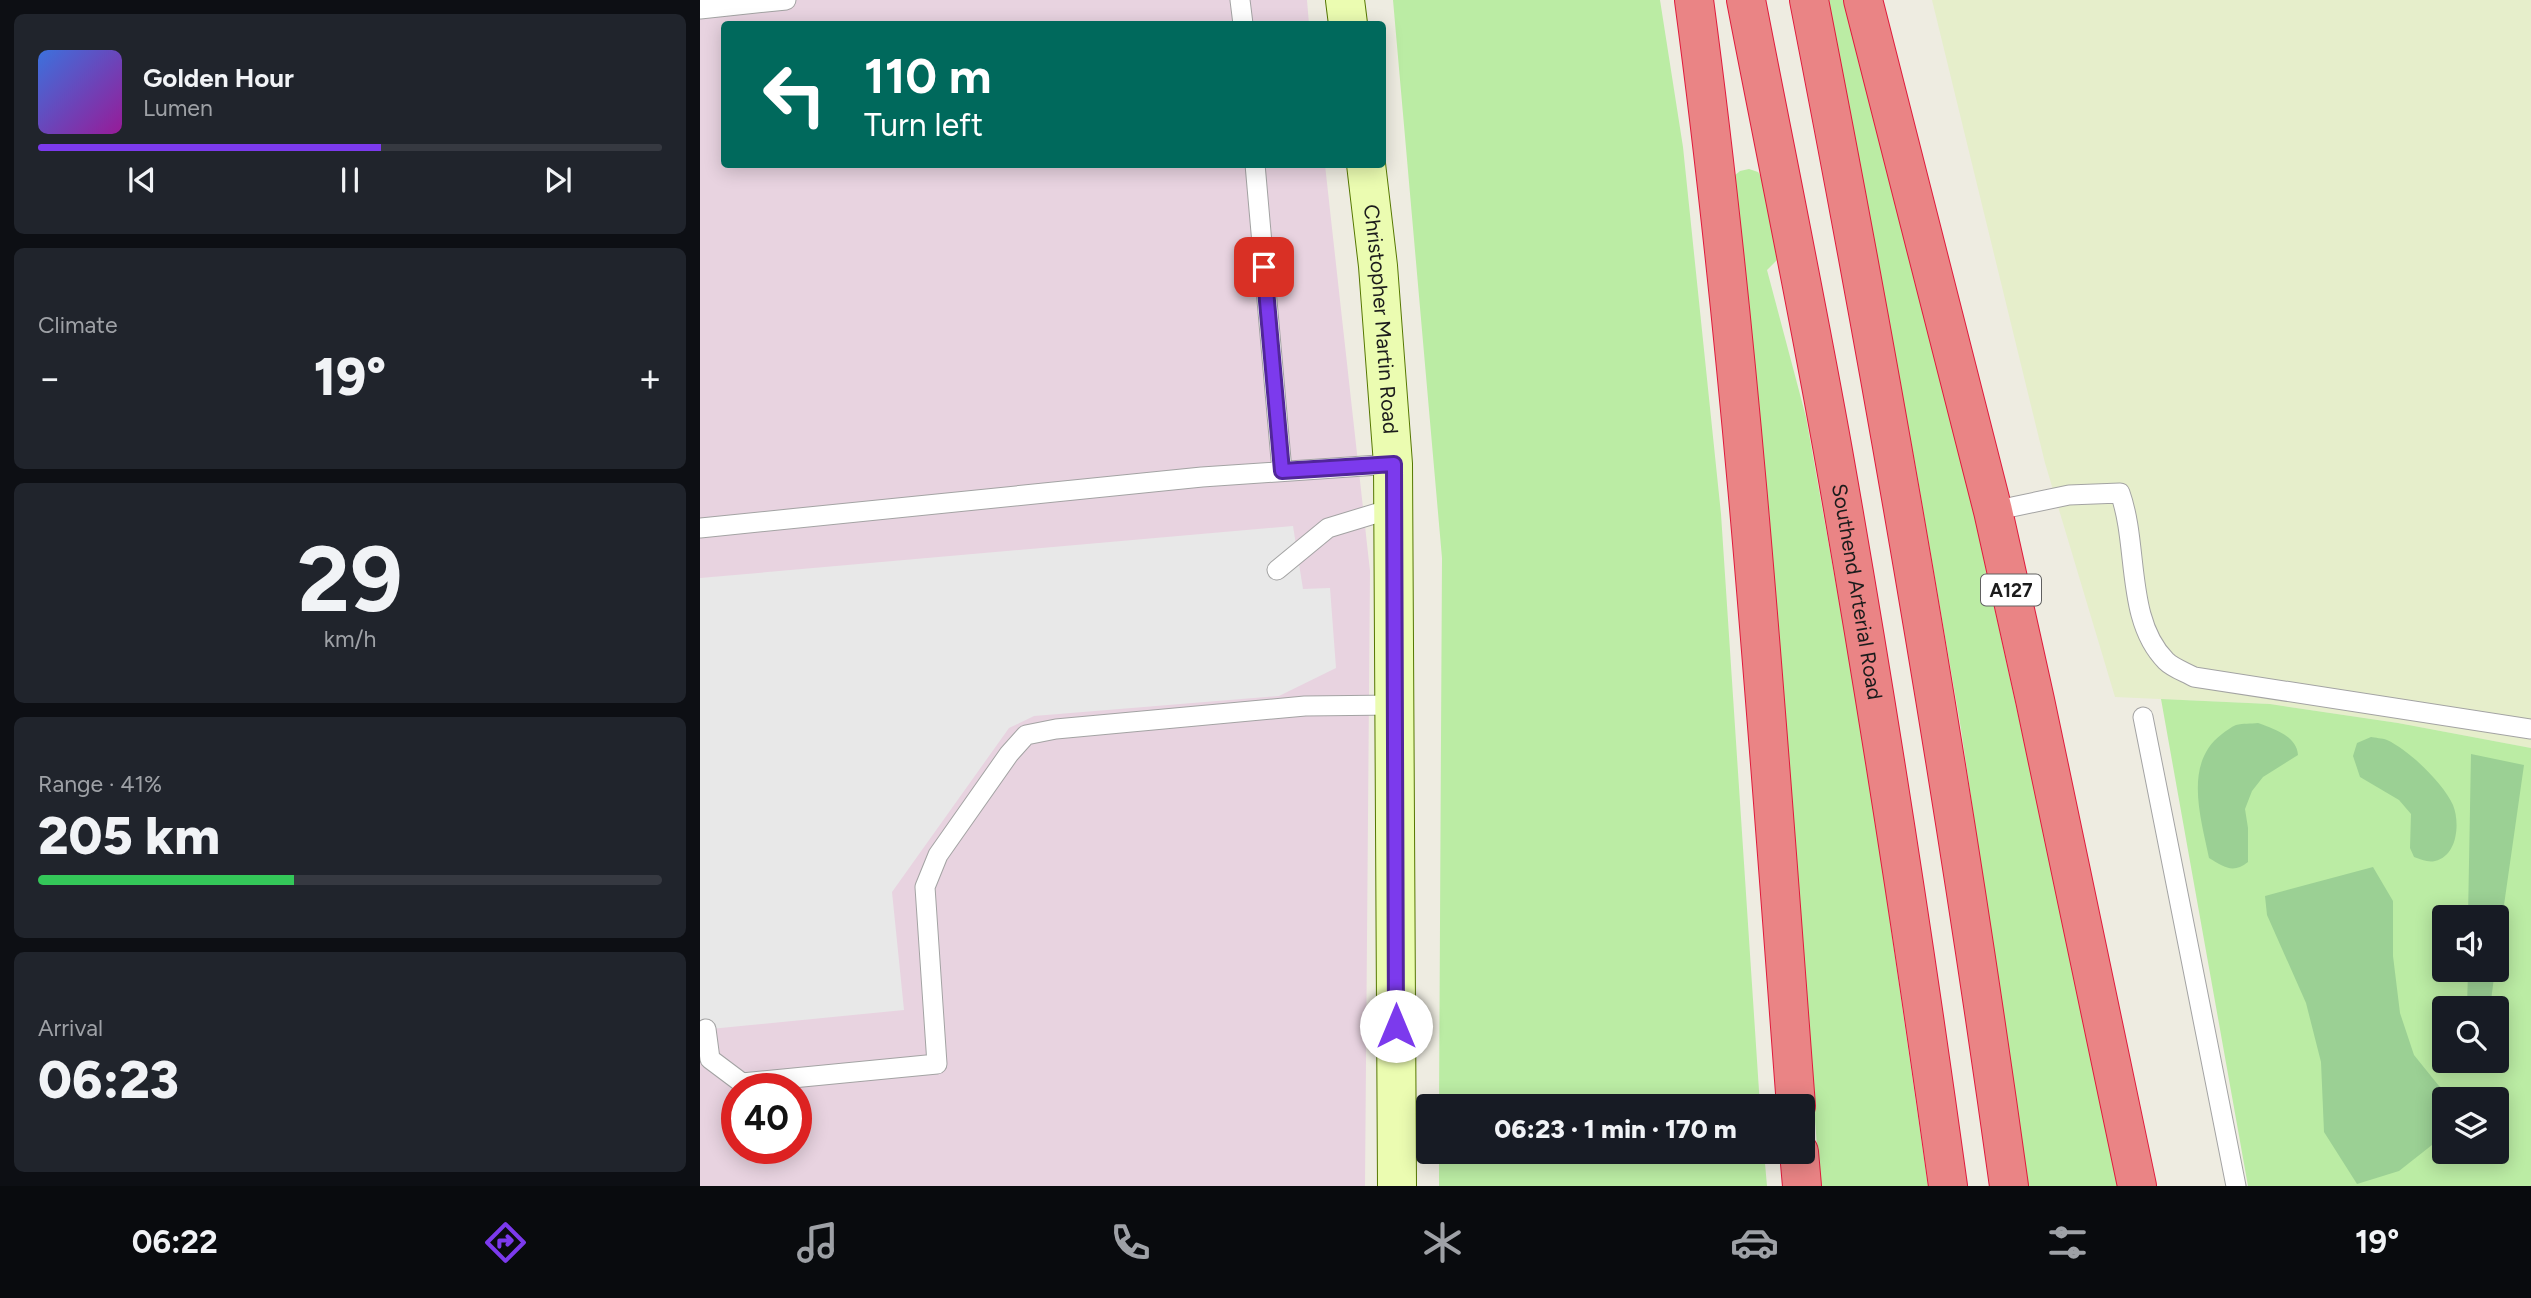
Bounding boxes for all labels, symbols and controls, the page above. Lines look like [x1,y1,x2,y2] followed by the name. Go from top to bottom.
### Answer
[864,46,992,105] text: 110 m
[749,49,840,140] icon: left
[143,62,294,94] text: Golden Hour
[143,94,213,122] text: Lumen
[864,106,983,144] text: Turn left
[123,161,161,199] icon: previous
[331,161,369,199] icon: pause
[539,161,577,199] icon: next
[1359,203,1404,435] street label: Christopher Martin Road
[1234,237,1294,297] pin
[1245,248,1283,286] icon: arrive
[38,311,117,339] text: Climate
[314,346,386,408] text: 19°
[38,355,62,401] text: −
[638,355,662,401] text: +
[1827,482,1888,701] street label: Southend Arterial Road
[297,525,403,634] text: 29
[1981,575,2041,606] road number: A127
[324,625,376,653] text: km/h
[38,770,162,798] text: Range · 41%
[38,805,220,867] text: 205 km
[2432,905,2509,1164] map controls
[2432,905,2509,982] button: sound
[1359,989,1433,1063] position arrow
[2432,996,2509,1073] button: search
[38,1014,103,1042] text: Arrival
[38,1049,179,1111] text: 06:23
[721,1073,812,1164] speed limit sign: 40
[2432,1087,2509,1164] button: layers
[1494,1113,1737,1145] text: 06:23 · 1 min · 170 m
[481,1218,530,1267] icon: directions
[793,1218,842,1267] icon: music
[1106,1218,1155,1267] icon: phone
[1418,1218,1467,1267] icon: climate
[1730,1218,1779,1267] icon: car
[2043,1218,2092,1267] icon: filters
[132,1223,218,1261] text: 06:22
[2355,1223,2399,1261] text: 19°

